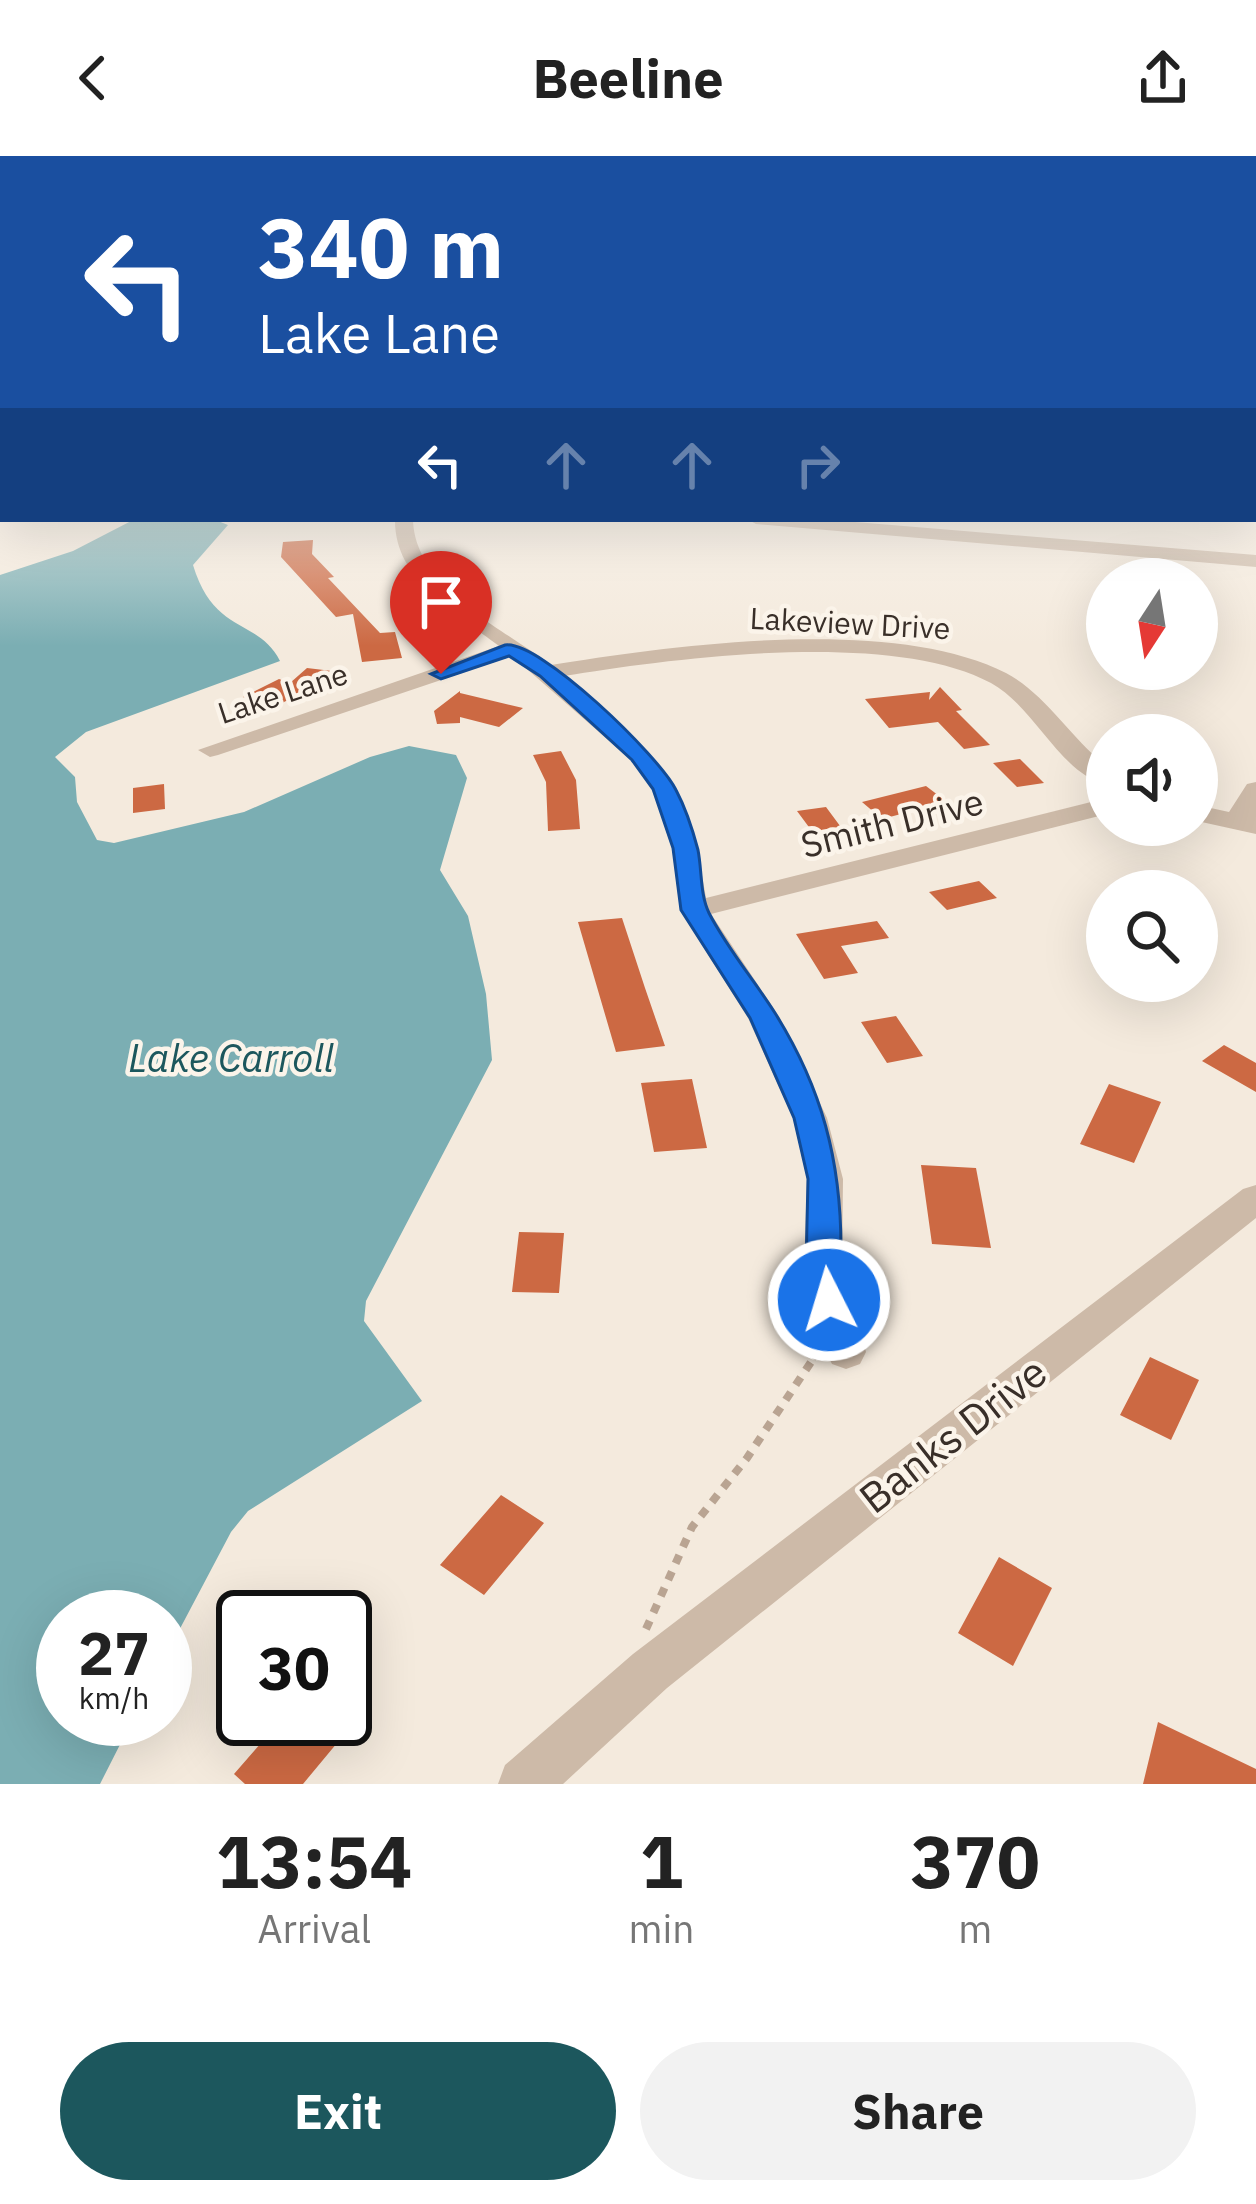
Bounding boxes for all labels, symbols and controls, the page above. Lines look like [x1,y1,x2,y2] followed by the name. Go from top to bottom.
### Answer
[532,43,724,113] text: Beeline
[60,45,126,111] icon: back
[1130,45,1196,111] icon: share
[258,192,504,301] text: 340 m
[60,204,216,360] icon: left
[258,298,500,368] text: Lake Lane
[407,432,473,498] icon: left
[533,432,599,498] icon: ahead
[659,432,725,498] icon: ahead
[785,432,851,498] icon: right
[390,551,492,674] pin
[1086,558,1218,690] north arrow
[1086,558,1218,1002] map controls
[408,569,474,635] icon: arrive
[749,598,951,647] street label: Lakeview Drive
[213,653,352,732] street label: Lake Lane
[1086,714,1218,846] button: sound
[796,777,988,868] street label: Smith Drive
[1086,870,1218,1002] button: search
[128,1032,334,1083] water label: Lake Carroll
[766,1237,892,1363] position arrow
[848,1344,1058,1525] street label: Banks Drive
[216,1590,372,1746] speed limit sign: 30
[78,1613,150,1692] text: 27
[79,1678,149,1717] text: km/h
[216,1814,413,1908] text: 13:54
[640,1814,683,1908] text: 1
[910,1814,1040,1908] text: 370
[257,1903,371,1954] text: Arrival
[629,1903,694,1954] text: min
[958,1903,992,1954] text: m
[60,2042,616,2180] button: Exit
[640,2042,1196,2180] button: Share

